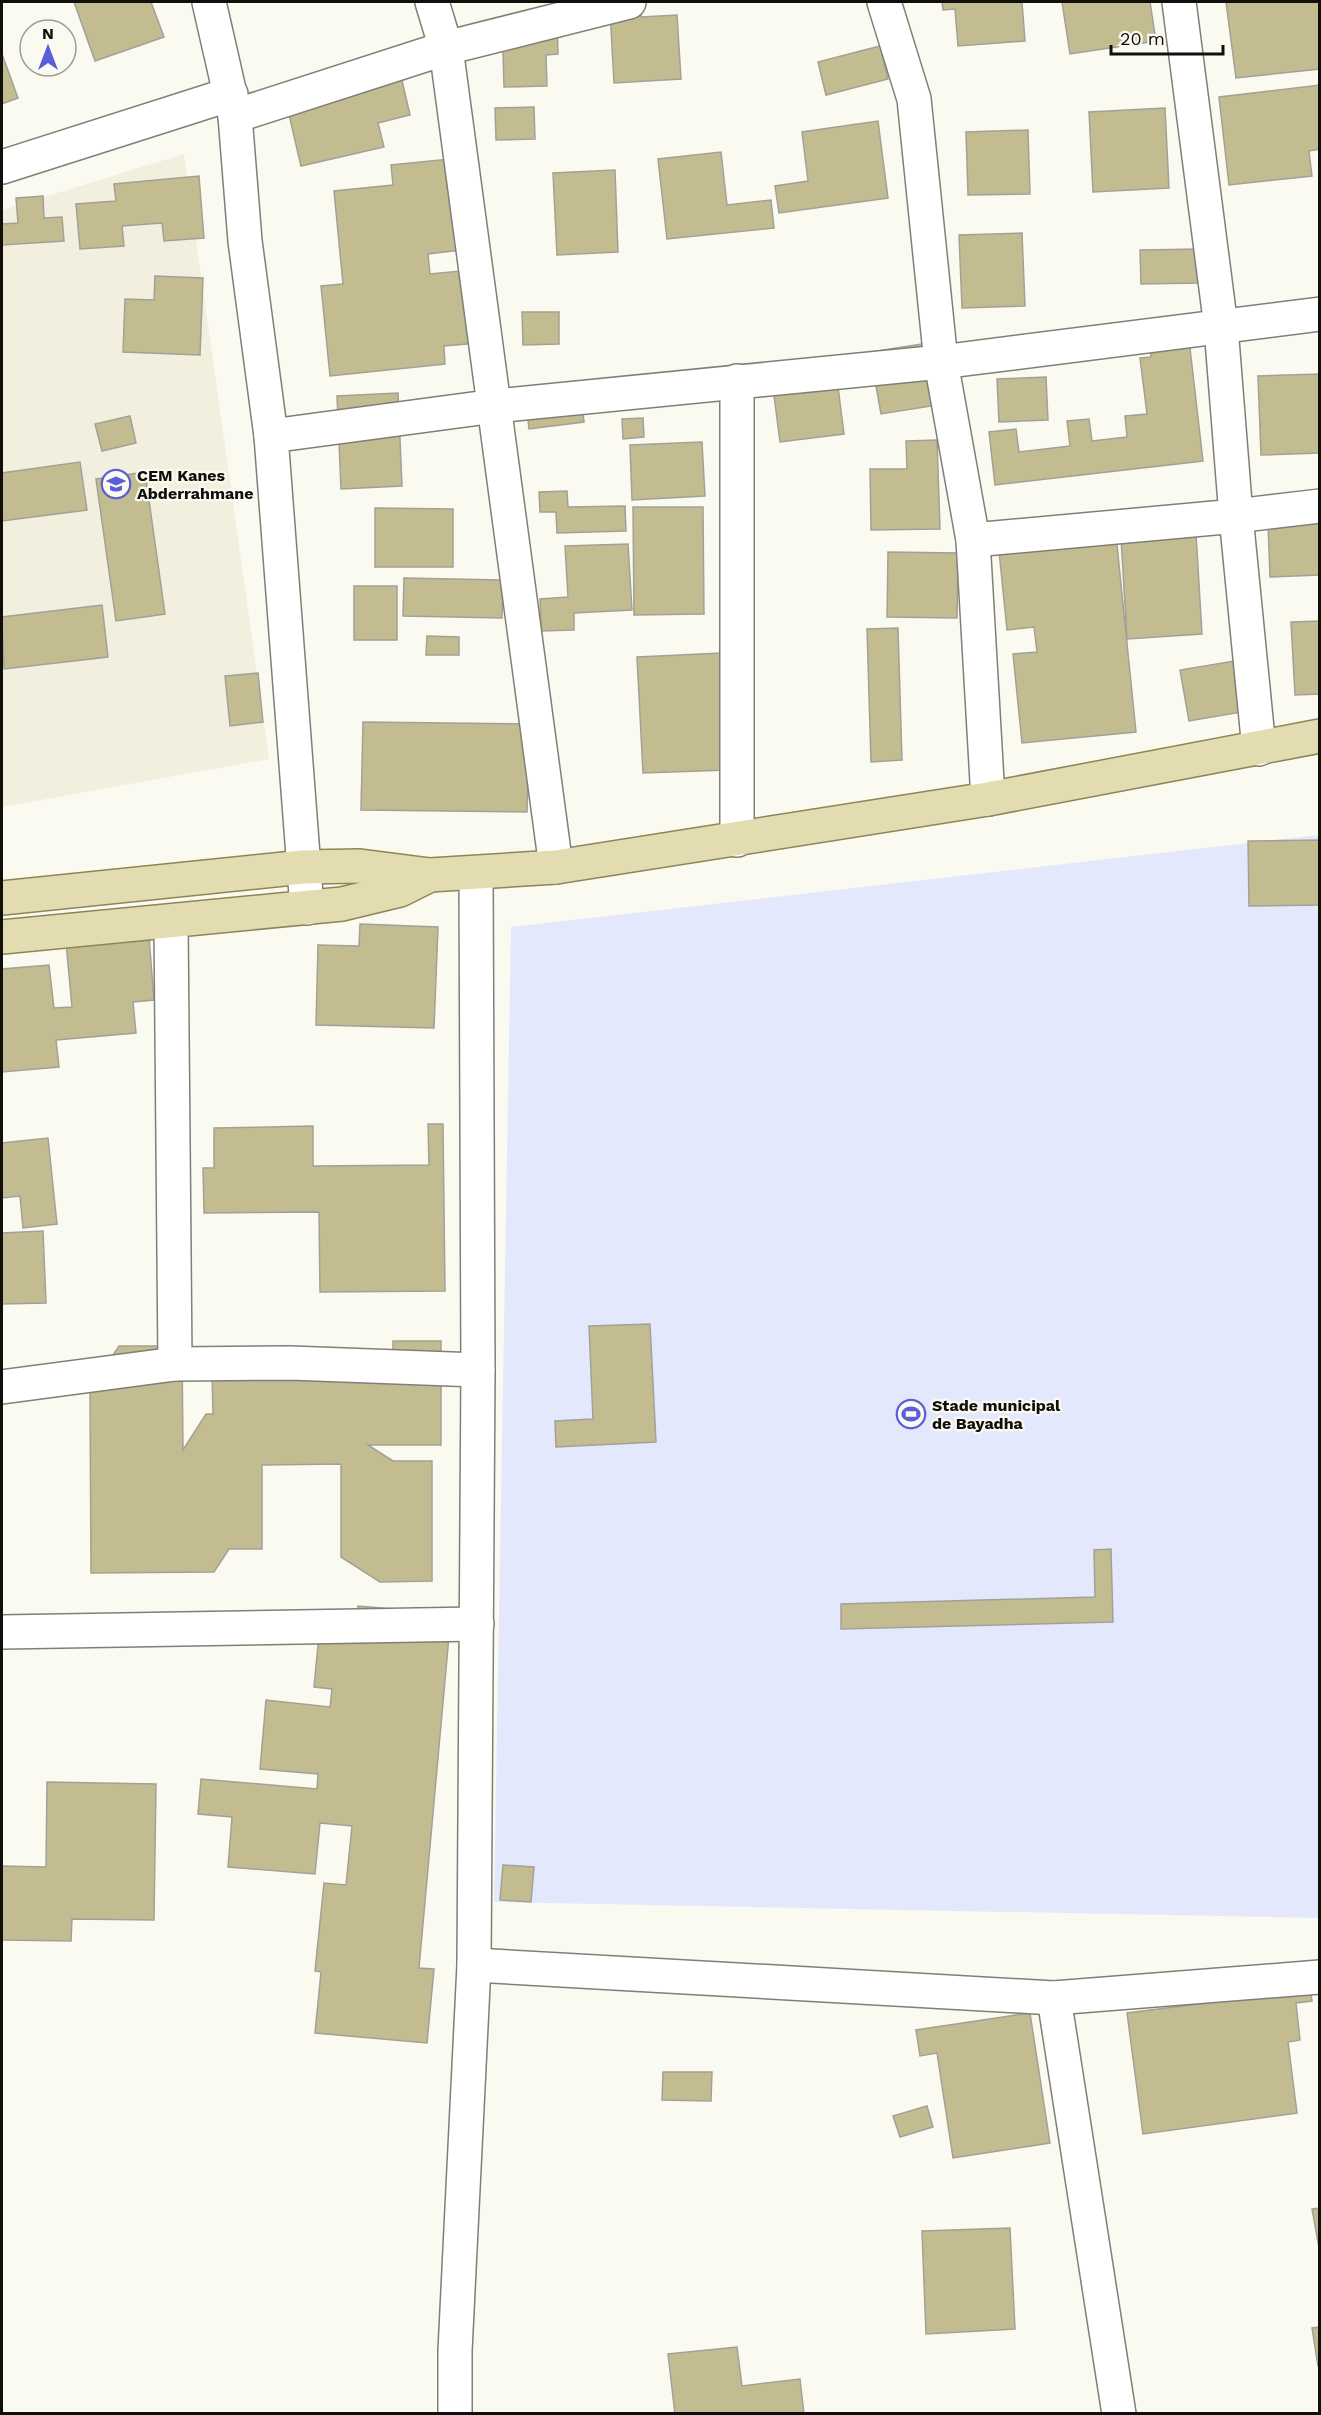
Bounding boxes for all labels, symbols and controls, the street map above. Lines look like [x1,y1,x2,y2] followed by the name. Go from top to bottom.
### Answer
[18,18,78,78] north arrow
[1111,18,1224,56] scale bar
[42,24,54,43] text: N
[1120,28,1165,49] text: 20 m
[137,466,254,503] place label: CEM Kanes Abderrahmane
[100,468,132,500] school or university icon: CEM Kanes Abderrahmane
[932,1396,1061,1433] place label: Stade municipal de Bayadha
[895,1398,927,1430] sports icon: Stade municipal de Bayadha

